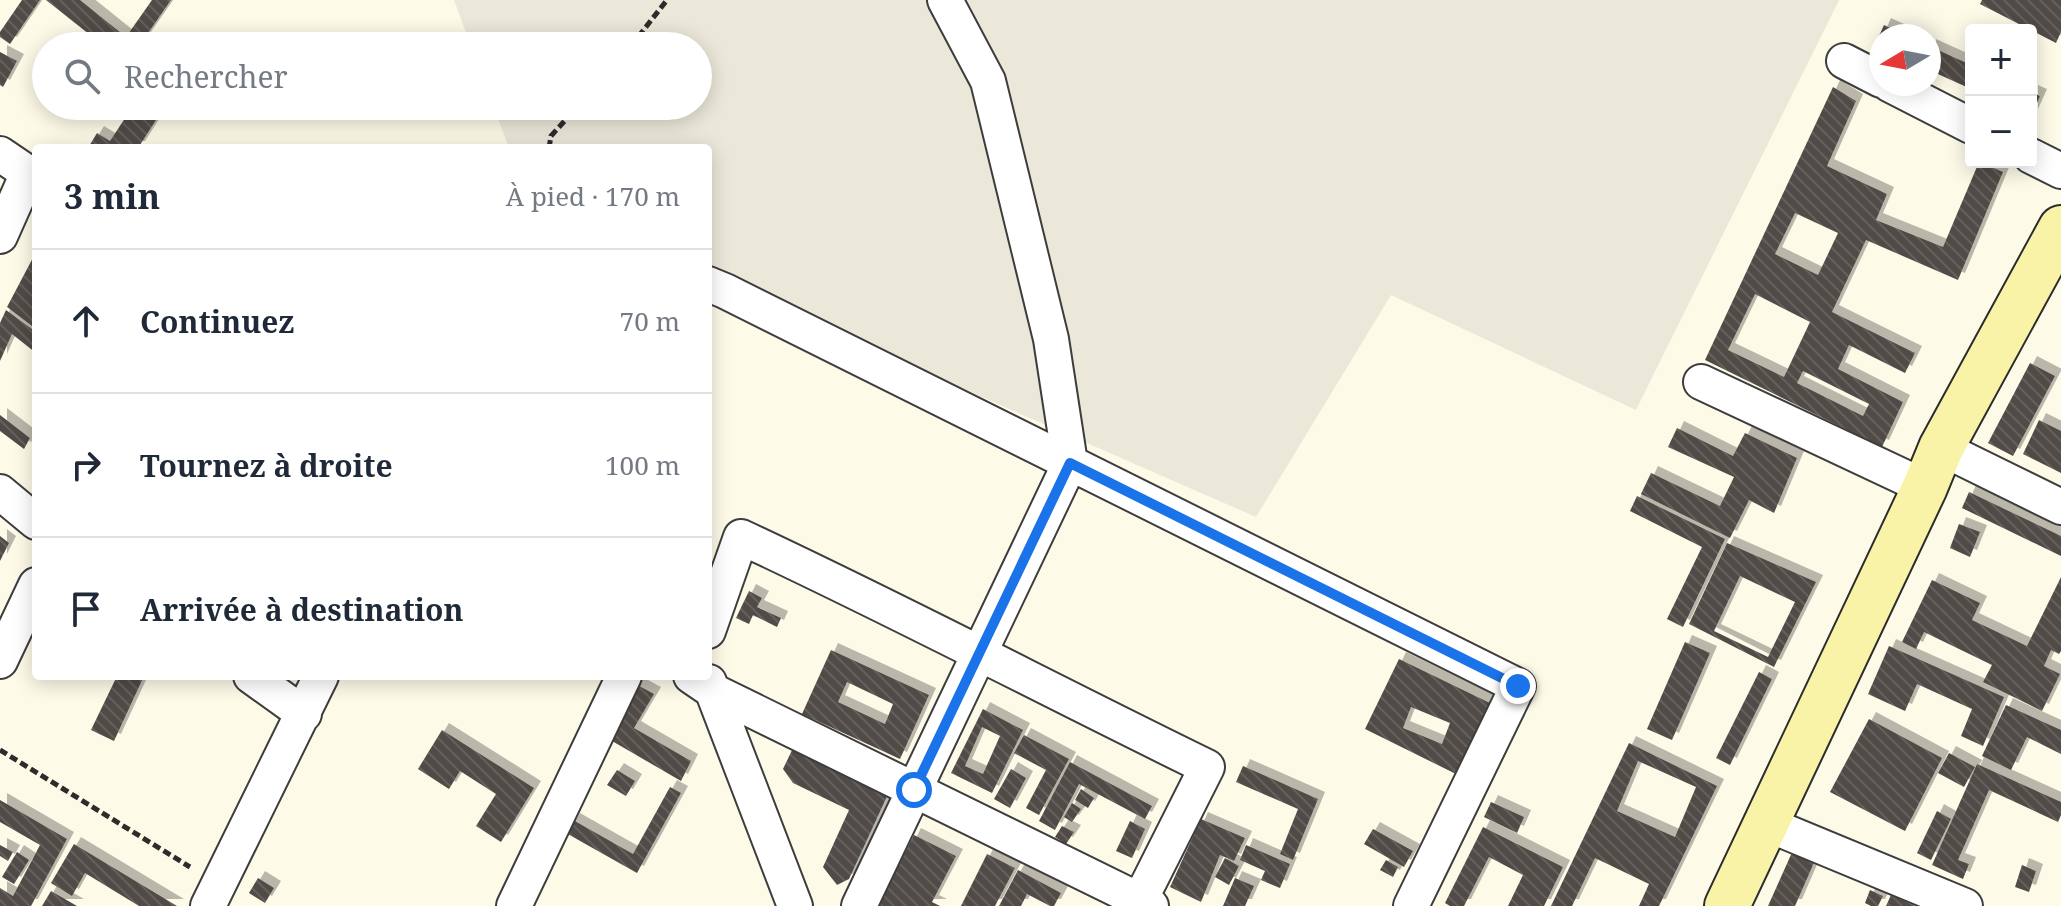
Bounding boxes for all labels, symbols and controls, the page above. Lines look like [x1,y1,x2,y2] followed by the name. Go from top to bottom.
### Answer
[1869,24,1941,96] north arrow
[1965,24,2037,168] map controls
[1965,24,2037,96] button: +
[32,32,712,120] search box
[60,54,104,98] icon: search
[124,56,288,97] text: Rechercher
[1965,96,2037,168] button: −
[64,173,160,219] text: 3 min
[506,178,680,214] text: À pied · 170 m
[64,299,108,343] icon: ahead
[140,301,294,342] text: Continuez
[620,303,680,339] text: 70 m
[64,443,108,487] icon: right
[140,445,393,486] text: Tournez à droite
[605,447,680,483] text: 100 m
[64,587,108,631] icon: arrive
[140,589,464,630] text: Arrivée à destination
[1500,668,1536,704] route end
[896,772,932,808] route start

